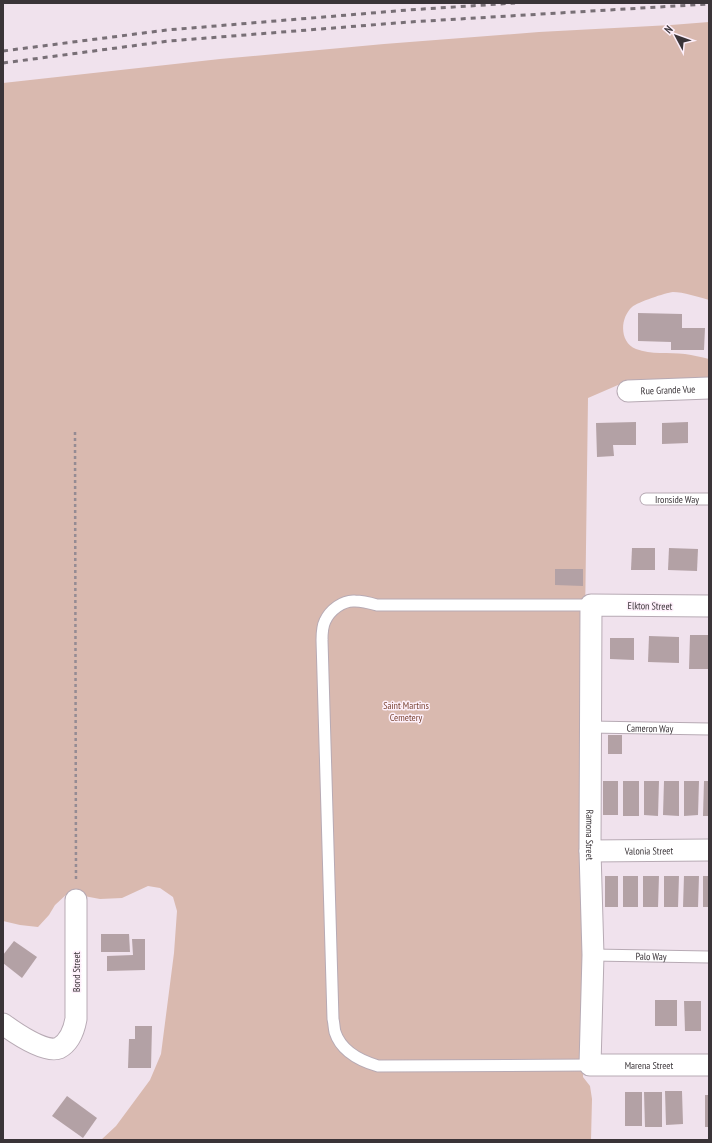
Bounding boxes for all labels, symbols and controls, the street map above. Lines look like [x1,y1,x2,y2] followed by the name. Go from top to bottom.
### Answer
[656,16,696,56] north arrow
[661,23,676,36] text: N
[640,382,695,397] street label: Rue Grande Vue
[655,493,699,506] street label: Ironside Way
[628,599,673,613] street label: Elkton Street
[383,699,429,724] park label: Saint Martins Cemetery
[627,721,674,735] street label: Cameron Way
[583,810,597,861] street label: Ramona Street
[624,844,673,857] street label: Valonia Street
[635,949,667,963] street label: Palo Way
[70,951,83,992] street label: Bond Street
[625,1059,673,1072] street label: Marena Street

